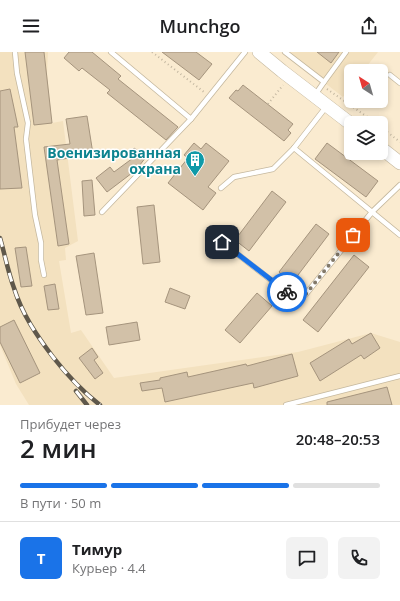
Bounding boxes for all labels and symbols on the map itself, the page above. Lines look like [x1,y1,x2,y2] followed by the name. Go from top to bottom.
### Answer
[344,64,388,108] north arrow
[47,143,181,178] place label: Военизированная охрана
[184,149,206,177] building icon: Военизированная охрана
[336,218,370,252] pin
[205,225,239,259] pin
[267,272,307,312] courier

